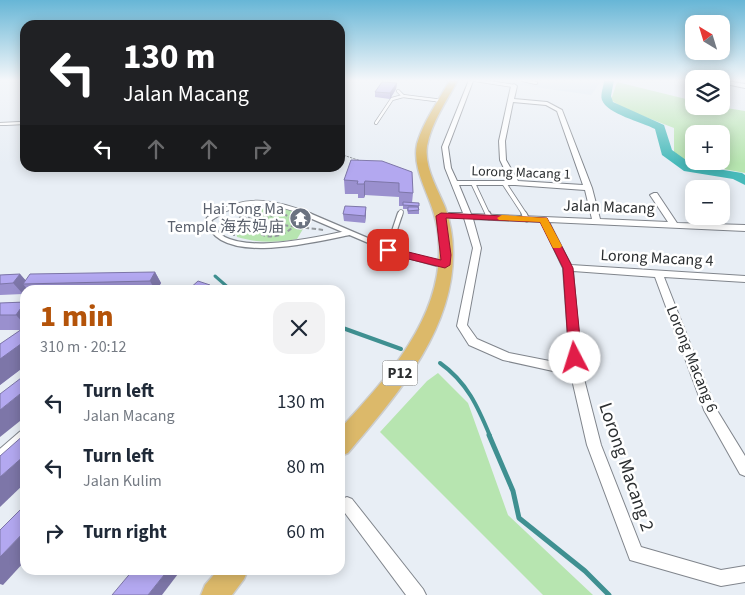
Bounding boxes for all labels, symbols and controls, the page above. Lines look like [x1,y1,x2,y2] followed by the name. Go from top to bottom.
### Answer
[685,15,730,60] north arrow
[685,15,730,225] map controls
[123,32,215,82] text: 130 m
[40,40,105,105] icon: left
[685,70,730,115] button: layers
[123,78,249,110] text: Jalan Macang
[685,125,730,170] button: +
[89,135,117,163] icon: left
[142,135,170,163] icon: ahead
[195,135,223,163] icon: ahead
[248,135,276,163] icon: right
[471,161,571,185] street label: Lorong Macang 1
[685,180,730,225] button: −
[563,194,655,220] street label: Jalan Macang
[167,198,284,238] place label: Hai Tong Ma Temple 海东妈庙
[288,206,312,230] temple icon: Hai Tong Ma Temple 海东妈庙
[367,229,409,271] pin
[374,236,402,264] icon: arrive
[600,244,714,272] street label: Lorong Macang 4
[40,295,114,338] text: 1 min
[273,302,325,354] button: close
[661,302,723,416] street label: Lorong Macang 6
[548,331,600,383] position arrow
[40,336,127,358] text: 310 m · 20:12
[382,360,418,386] road number: P12
[83,378,154,405] text: Turn left
[40,389,68,417] icon: left
[277,389,325,416] text: 130 m
[591,399,661,535] street label: Lorong Macang 2
[83,405,175,427] text: Jalan Macang
[83,443,154,470] text: Turn left
[40,454,68,482] icon: left
[287,454,325,481] text: 80 m
[83,470,162,492] text: Jalan Kulim
[40,519,68,547] icon: right
[83,519,167,546] text: Turn right
[287,519,325,546] text: 60 m

